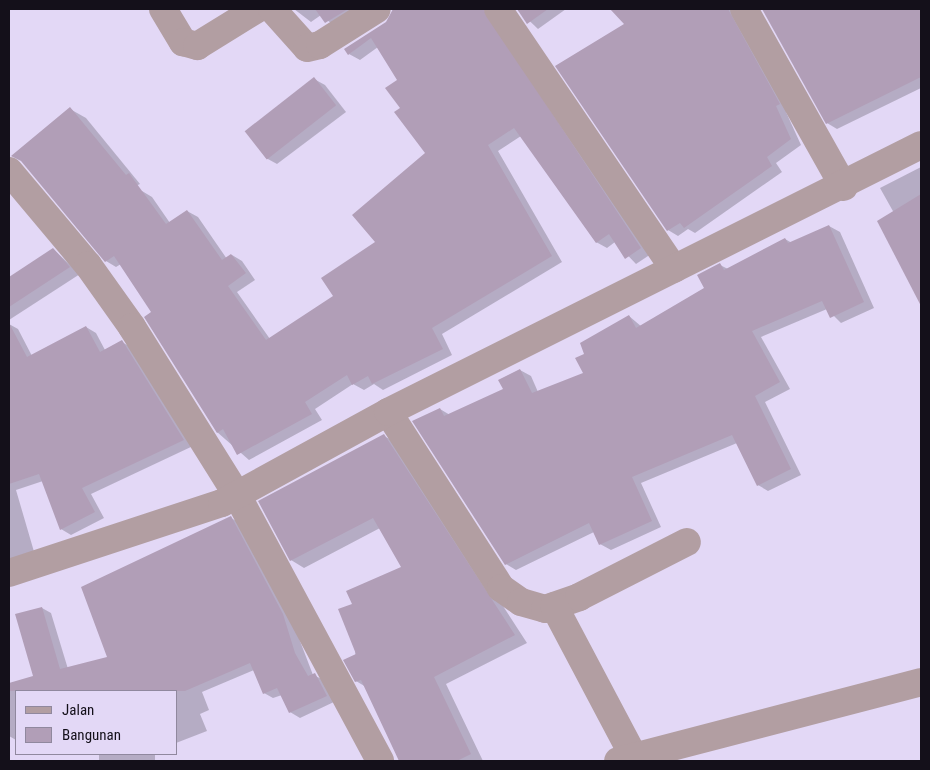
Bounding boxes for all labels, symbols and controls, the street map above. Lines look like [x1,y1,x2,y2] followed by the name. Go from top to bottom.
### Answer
[15,690,178,755] legend
[62,701,94,719] text: Jalan
[62,726,121,744] text: Bangunan

